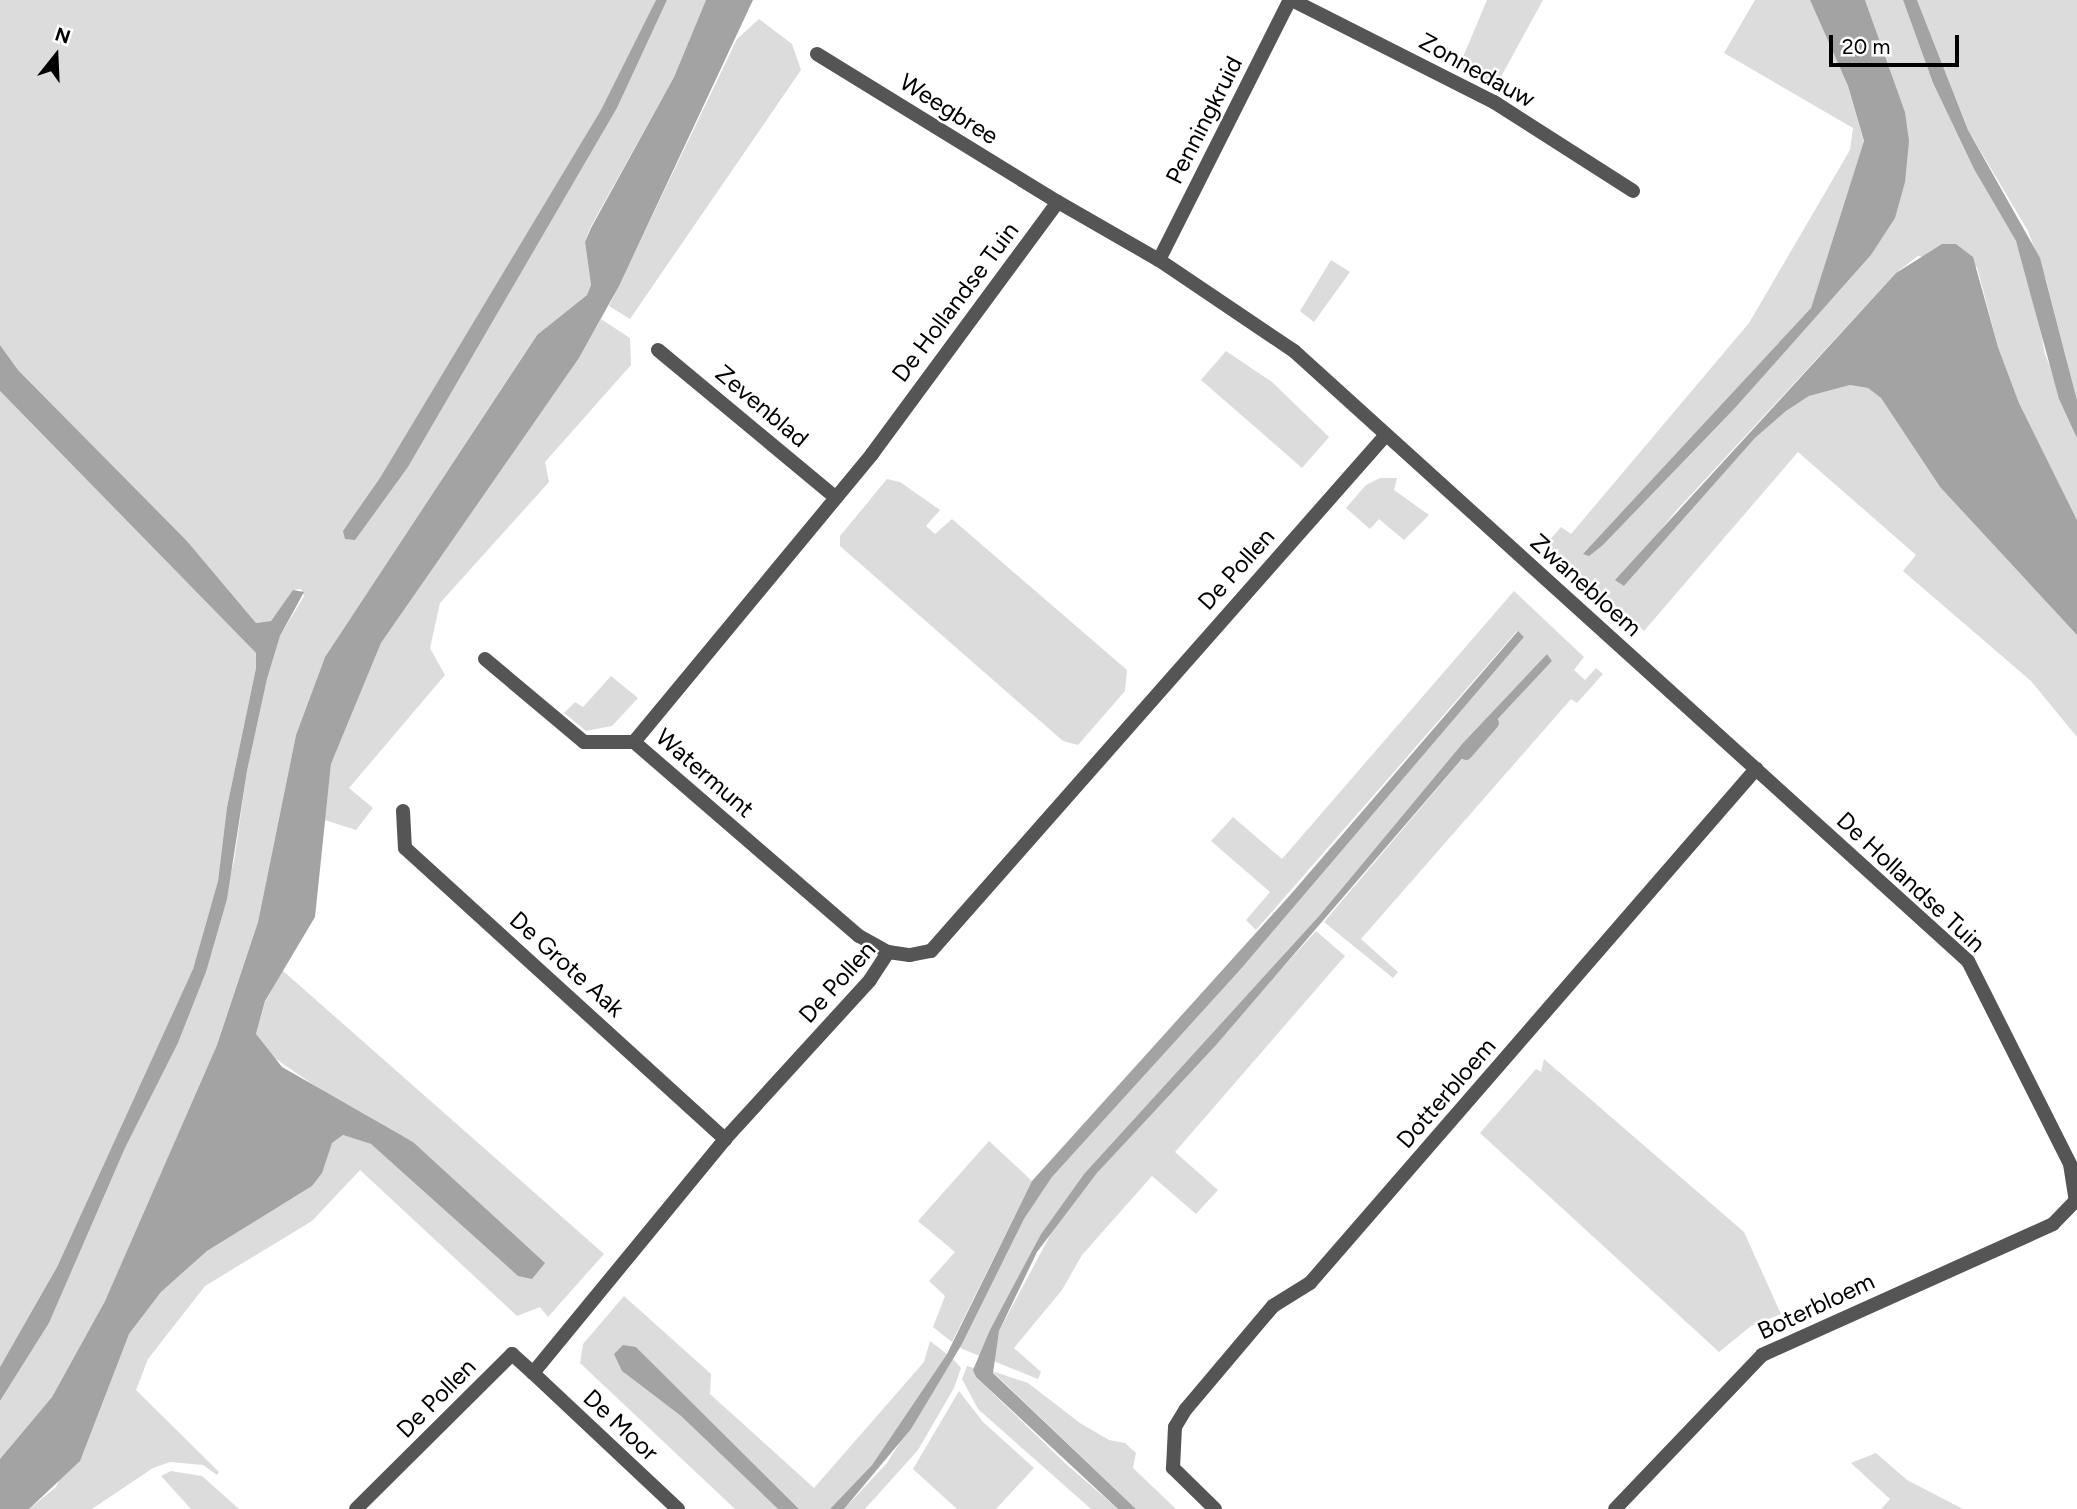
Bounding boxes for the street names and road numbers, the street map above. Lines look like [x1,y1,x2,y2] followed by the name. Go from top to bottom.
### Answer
[1414,26,1540,114] street label: Zonnedauw
[1160,51,1248,189] street label: Penningkruid
[894,67,1004,151] street label: Weegbree
[886,216,1024,388] street label: De Hollandse Tuin
[710,359,814,453] street label: Zevenblad
[1192,522,1280,616] street label: De Pollen
[1525,528,1647,642] street label: Zwanebloem
[650,723,760,823] street label: Watermunt
[1831,806,1991,958] street label: De Hollandse Tuin
[504,905,630,1023] street label: De Grote Aak
[793,935,881,1029] street label: De Pollen
[1390,1032,1502,1154] street label: Dotterbloem
[1753,1266,1879,1346] street label: Boterbloem
[390,1352,482,1444] street label: De Pollen
[578,1383,664,1467] street label: De Moor

